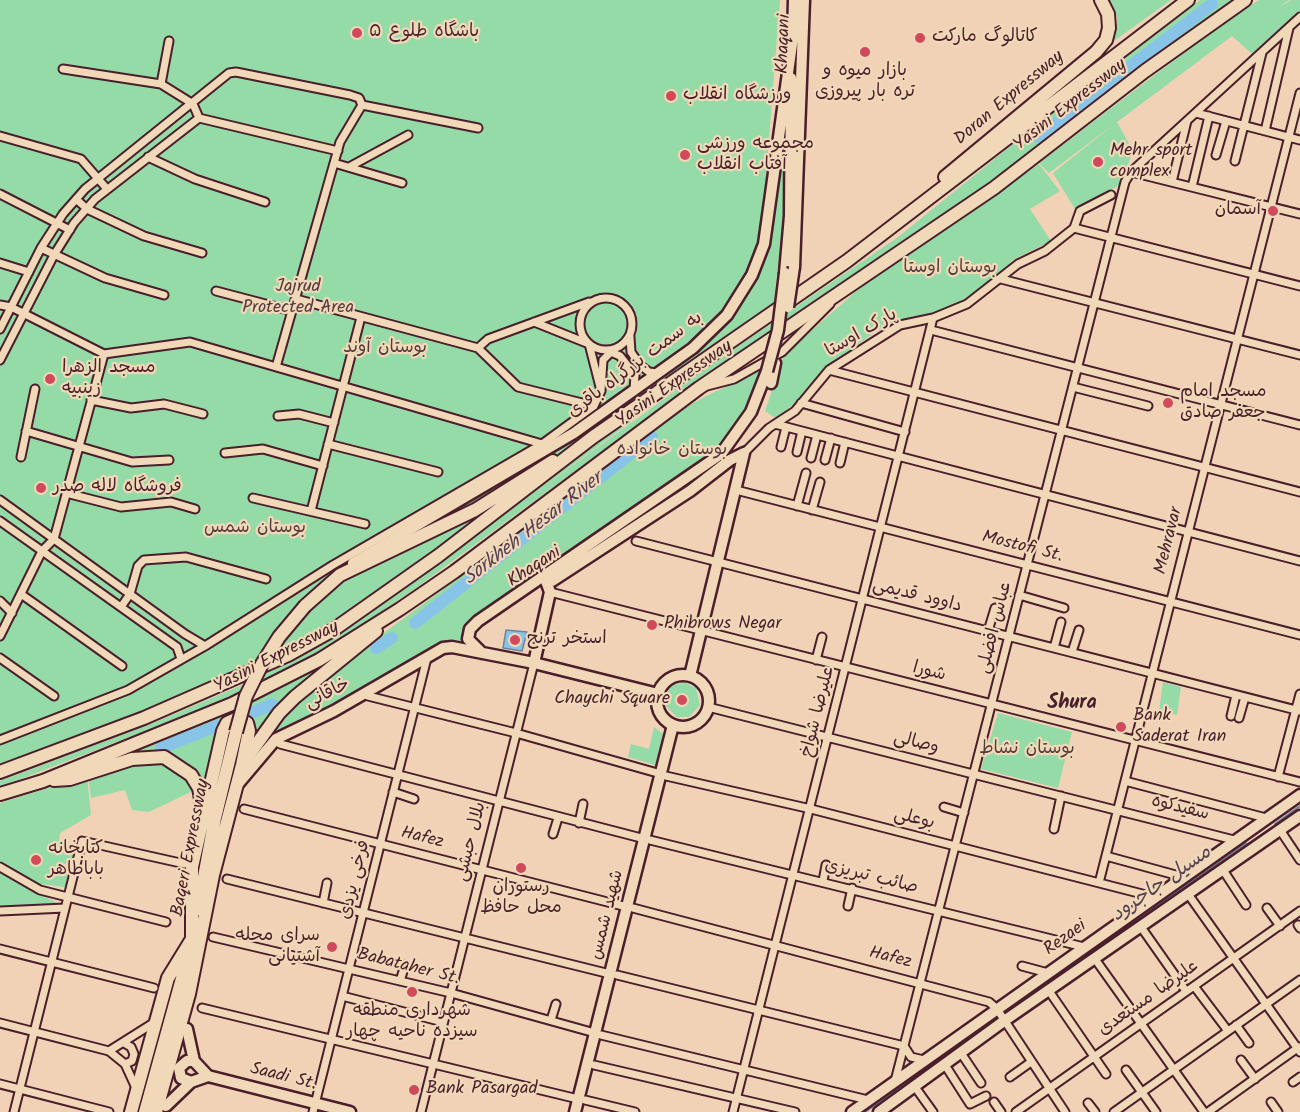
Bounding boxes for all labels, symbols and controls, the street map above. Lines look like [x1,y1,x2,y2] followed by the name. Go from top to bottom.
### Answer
[773,14,797,74] street label: Khaqani
[369,22,479,44] place label: باشگاه طلوع ۵
[350,26,364,40] marker: باشگاه طلوع ۵
[932,27,1038,49] place label: کاتالوگ مارکت
[913,31,927,45] marker: کاتالوگ مارکت
[858,45,872,59] marker: بازار میوه و تره بار پیروزی
[951,47,1069,151] street label: Doran Expressway
[1010,55,1132,157] street label: Yasini Expressway
[815,61,915,104] place label: بازار میوه و تره بار پیروزی
[683,85,791,107] place label: ورزشگاه انقلاب
[664,89,678,103] marker: ورزشگاه انقلاب
[697,134,814,176] place label: مجموعه ورزشی آفتاب انقلاب
[1110,141,1192,184] place label: Mehr sport complex
[678,148,692,162] marker: مجموعه ورزشی آفتاب انقلاب
[1091,155,1105,169] marker: Mehr sport complex
[1215,200,1261,222] place label: آسمان
[1266,204,1280,218] marker: آسمان
[903,258,997,280] park label: بوستان اوستا
[242,277,354,320] park label: Jajrud Protected Area
[822,305,902,363] street label: پارک اوستا
[564,308,708,424] street label: به سمت بزرگراه باقری
[613,337,737,433] street label: Yasini Expressway
[343,338,427,360] park label: بوستان آوند
[62,358,155,400] place label: مسجد الزهرا زینبیه
[43,372,57,386] marker: مسجد الزهرا زینبیه
[1180,382,1266,424] place label: مسجد امام جعفر صادق
[1161,396,1175,410] marker: مسجد امام جعفر صادق
[617,440,727,462] park label: بوستان خانواده
[460,468,608,592] water label: Sorkheh Hesar River
[53,477,182,499] place label: فروشگاه لاله صدر
[34,481,48,495] marker: فروشگاه لاله صدر
[1151,505,1189,577] street label: Mehravar
[204,518,306,540] park label: بوستان شمس
[979,528,1065,568] street label: Mostofi St.
[504,543,566,593] street label: Khaqani
[870,575,964,619] street label: داوود قدیمی
[974,580,1018,676] street label: عباس افضلی
[664,614,782,636] place label: Phibrows Negar
[211,617,343,699] street label: Yasini Expressway
[645,618,659,632] marker: Phibrows Negar
[527,629,607,651] place label: استخر ترنج
[508,633,522,647] marker: استخر ترنج
[910,658,948,688] street label: شورا
[797,664,841,760] street label: علیرضا شواخ
[302,675,354,715] street label: خاقانی
[554,689,670,711] place label: Chaychi Square
[675,693,689,707] marker: Chaychi Square
[1047,693,1097,717] district label: Shura
[1133,706,1226,748] place label: Bank Saderat Iran
[1114,720,1128,734] marker: Bank Saderat Iran
[891,728,941,760] street label: وصالی
[979,739,1075,761] park label: بوستان نشاط
[168,778,216,918] street label: Baqeri Expressway
[1149,791,1211,827] street label: سفیدکوه
[452,800,492,884] street label: بلال حبشی
[891,805,937,835] street label: بوعلی
[398,823,446,855] street label: Hafez
[336,838,376,922] street label: فرخی یزدی
[48,839,104,882] place label: کتابخانه باباطاهر
[1107,842,1217,928] water label: مسیل جاجرود
[29,853,43,867] marker: کتابخانه باباطاهر
[822,856,920,900] street label: صائب تبریزی
[514,861,528,875] marker: رستوران محل حافظ
[586,868,630,962] street label: شهید شمس
[480,877,562,920] place label: رستوران محل حافظ
[1040,916,1092,962] street label: Rezaei
[236,926,320,968] place label: سرای محله آشتیانی
[325,940,339,954] marker: سرای محله آشتیانی
[866,943,914,975] street label: Hafez
[354,945,462,991] street label: Babataher St.
[1094,956,1204,1042] street label: علیرضا مستعدی
[405,985,419,999] marker: شهرداری منطقه سیزده ناحیه چهار
[346,1001,478,1044] place label: شهرداری منطقه سیزده ناحیه چهار
[248,1059,318,1097] street label: Saadi St.
[426,1079,537,1101] place label: Bank Pasargad
[407,1083,421,1097] marker: Bank Pasargad

